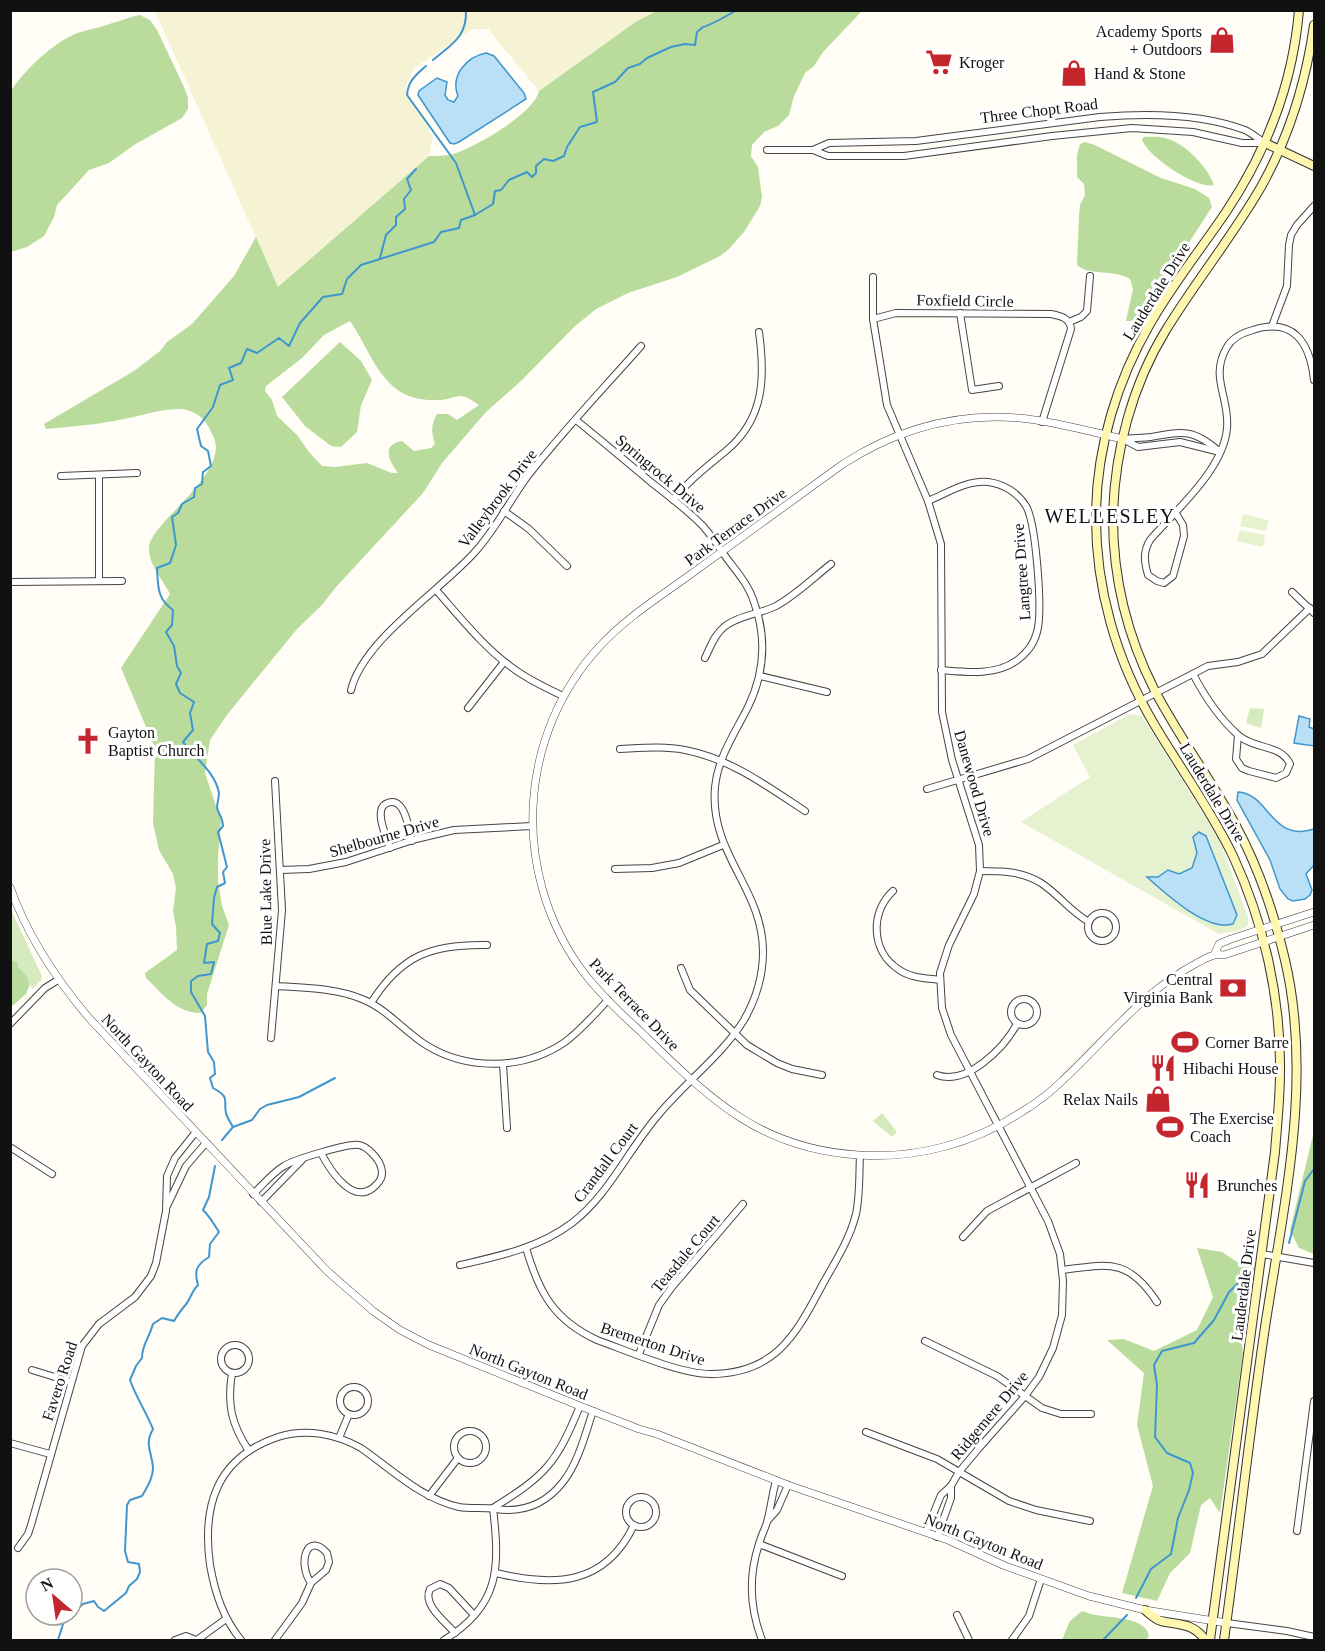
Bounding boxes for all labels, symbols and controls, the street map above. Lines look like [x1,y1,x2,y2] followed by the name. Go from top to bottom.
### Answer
[1096,23,1202,58] place label: Academy Sports + Outdoors
[1207,25,1237,55] shop icon: Academy Sports + Outdoors
[924,47,954,77] supermarket icon: Kroger
[959,54,1005,72] place label: Kroger
[1059,58,1089,88] shop icon: Hand & Stone
[1094,65,1186,82] place label: Hand & Stone
[979,95,1099,127] street label: Three Chopt Road
[1119,239,1193,343] street label: Lauderdale Drive
[916,291,1014,310] street label: Foxfield Circle
[612,431,709,517] street label: Springrock Drive
[455,446,541,551] street label: Valleybrook Drive
[681,484,789,569] street label: Park Terrace Drive
[1044,505,1176,527] district label: WELLESLEY
[1010,523,1034,621] street label: Langtree Drive
[108,724,204,760] place label: Gayton Baptist Church
[73,726,103,756] church icon: Gayton Baptist Church
[951,728,998,838] street label: Danewood Drive
[1176,740,1249,845] street label: Lauderdale Drive
[327,813,441,860] street label: Shelbourne Drive
[256,839,275,945] street label: Blue Lake Drive
[586,955,683,1054] street label: Park Terrace Drive
[1123,971,1214,1007] place label: Central Virginia Bank
[1218,973,1248,1003] bank icon: Central Virginia Bank
[98,1010,197,1115] street label: North Gayton Road
[1170,1027,1200,1057] sports icon: Corner Barre
[1205,1034,1289,1051] place label: Corner Barre
[1148,1053,1178,1083] restaurant icon: Hibachi House
[1183,1060,1279,1077] place label: Hibachi House
[1143,1084,1173,1114] shop icon: Relax Nails
[1063,1091,1138,1108] place label: Relax Nails
[1190,1110,1274,1145] place label: The Exercise Coach
[1155,1112,1185,1142] sports icon: The Exercise Coach
[570,1119,641,1206] street label: Crandall Court
[1182,1170,1212,1200] restaurant icon: Brunches
[1217,1177,1277,1194] place label: Brunches
[648,1211,723,1296] street label: Teasdale Court
[1228,1228,1259,1342] street label: Lauderdale Drive
[598,1319,707,1368] street label: Bremerton Drive
[39,1339,80,1423] street label: Favero Road
[467,1340,591,1404] street label: North Gayton Road
[947,1367,1032,1464] street label: Ridgemere Drive
[922,1510,1046,1574] street label: North Gayton Road
[24,1567,84,1627] north arrow
[38,1574,57,1595] text: N

